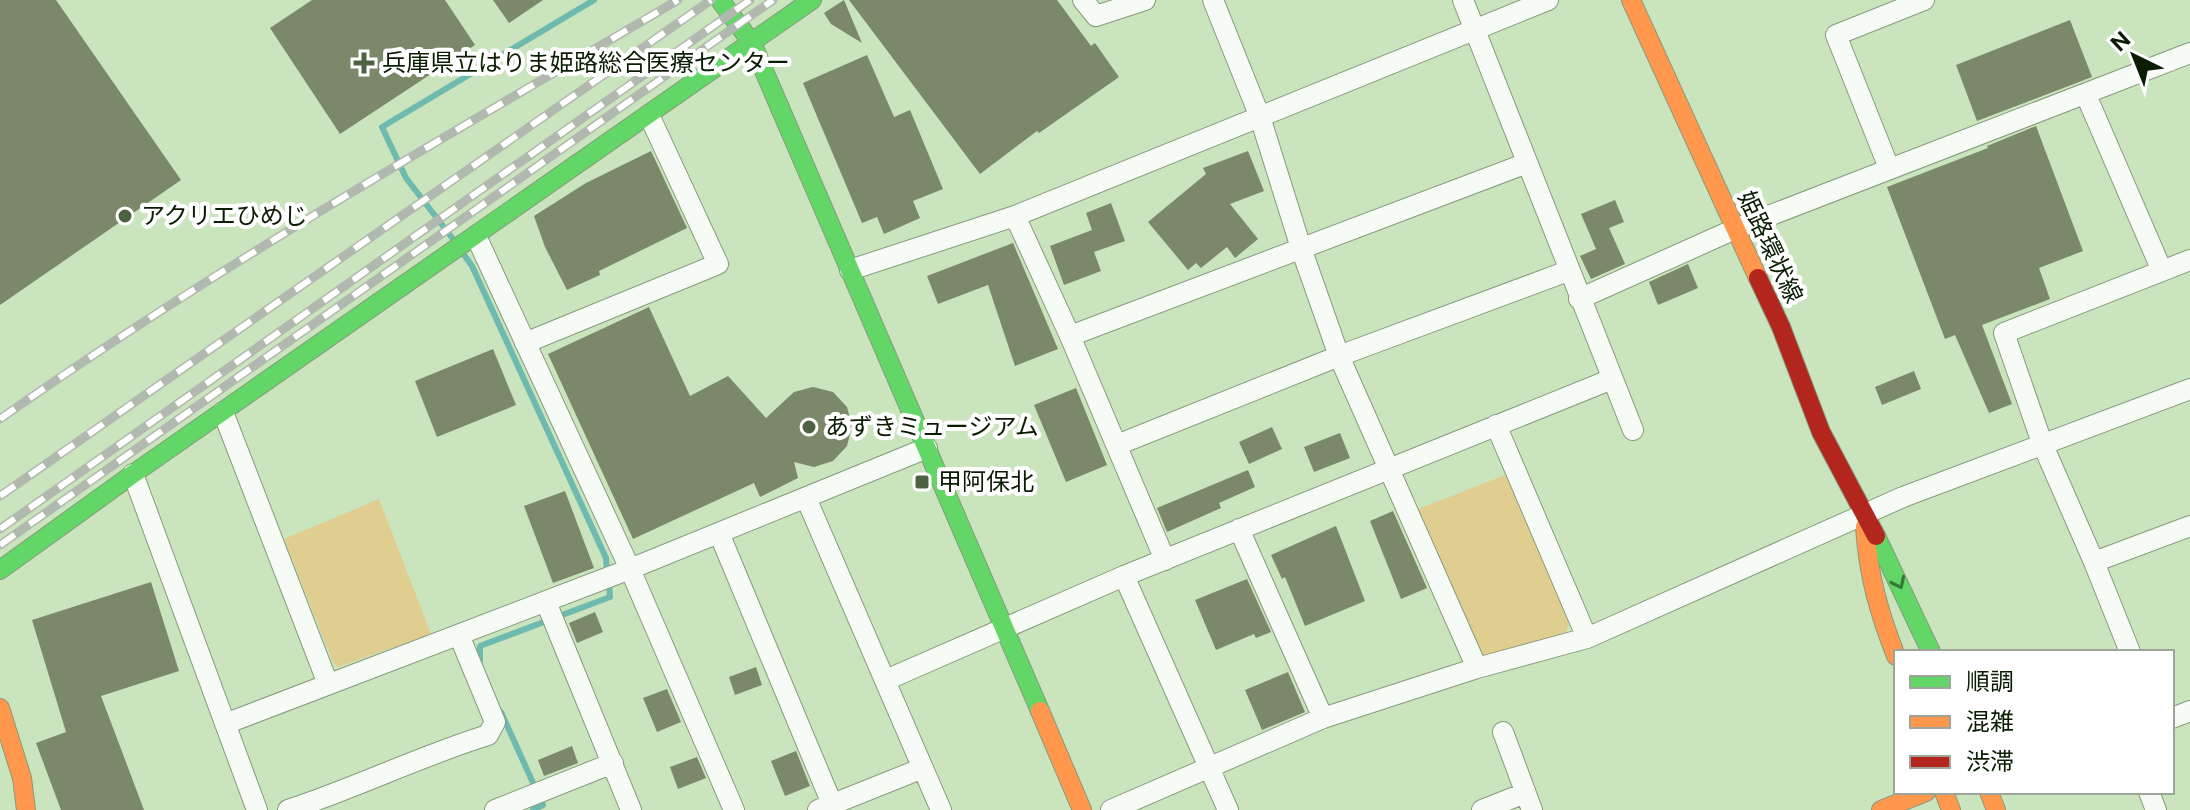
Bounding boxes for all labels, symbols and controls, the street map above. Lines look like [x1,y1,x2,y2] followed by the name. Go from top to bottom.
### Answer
[2094,16,2174,96] north arrow
[2105,26,2136,57] text: N
[382,48,790,76] place label: 兵庫県立はりま姫路総合医療センター
[353,52,375,74] marker: 兵庫県立はりま姫路総合医療センター
[1733,186,1809,307] street label: 姫路環状線
[141,201,308,229] place label: アクリエひめじ
[116,207,134,225] marker: アクリエひめじ
[825,412,1039,440] place label: あずきミュージアム
[800,418,818,436] marker: あずきミュージアム
[938,467,1034,495] place label: 甲阿保北
[913,473,931,491] marker: 甲阿保北
[1889,574,1904,589] one-way arrow
[1894,650,2174,794] legend
[1966,667,2014,695] text: 順調
[1966,707,2014,735] text: 混雑
[1966,747,2014,775] text: 渋滞

